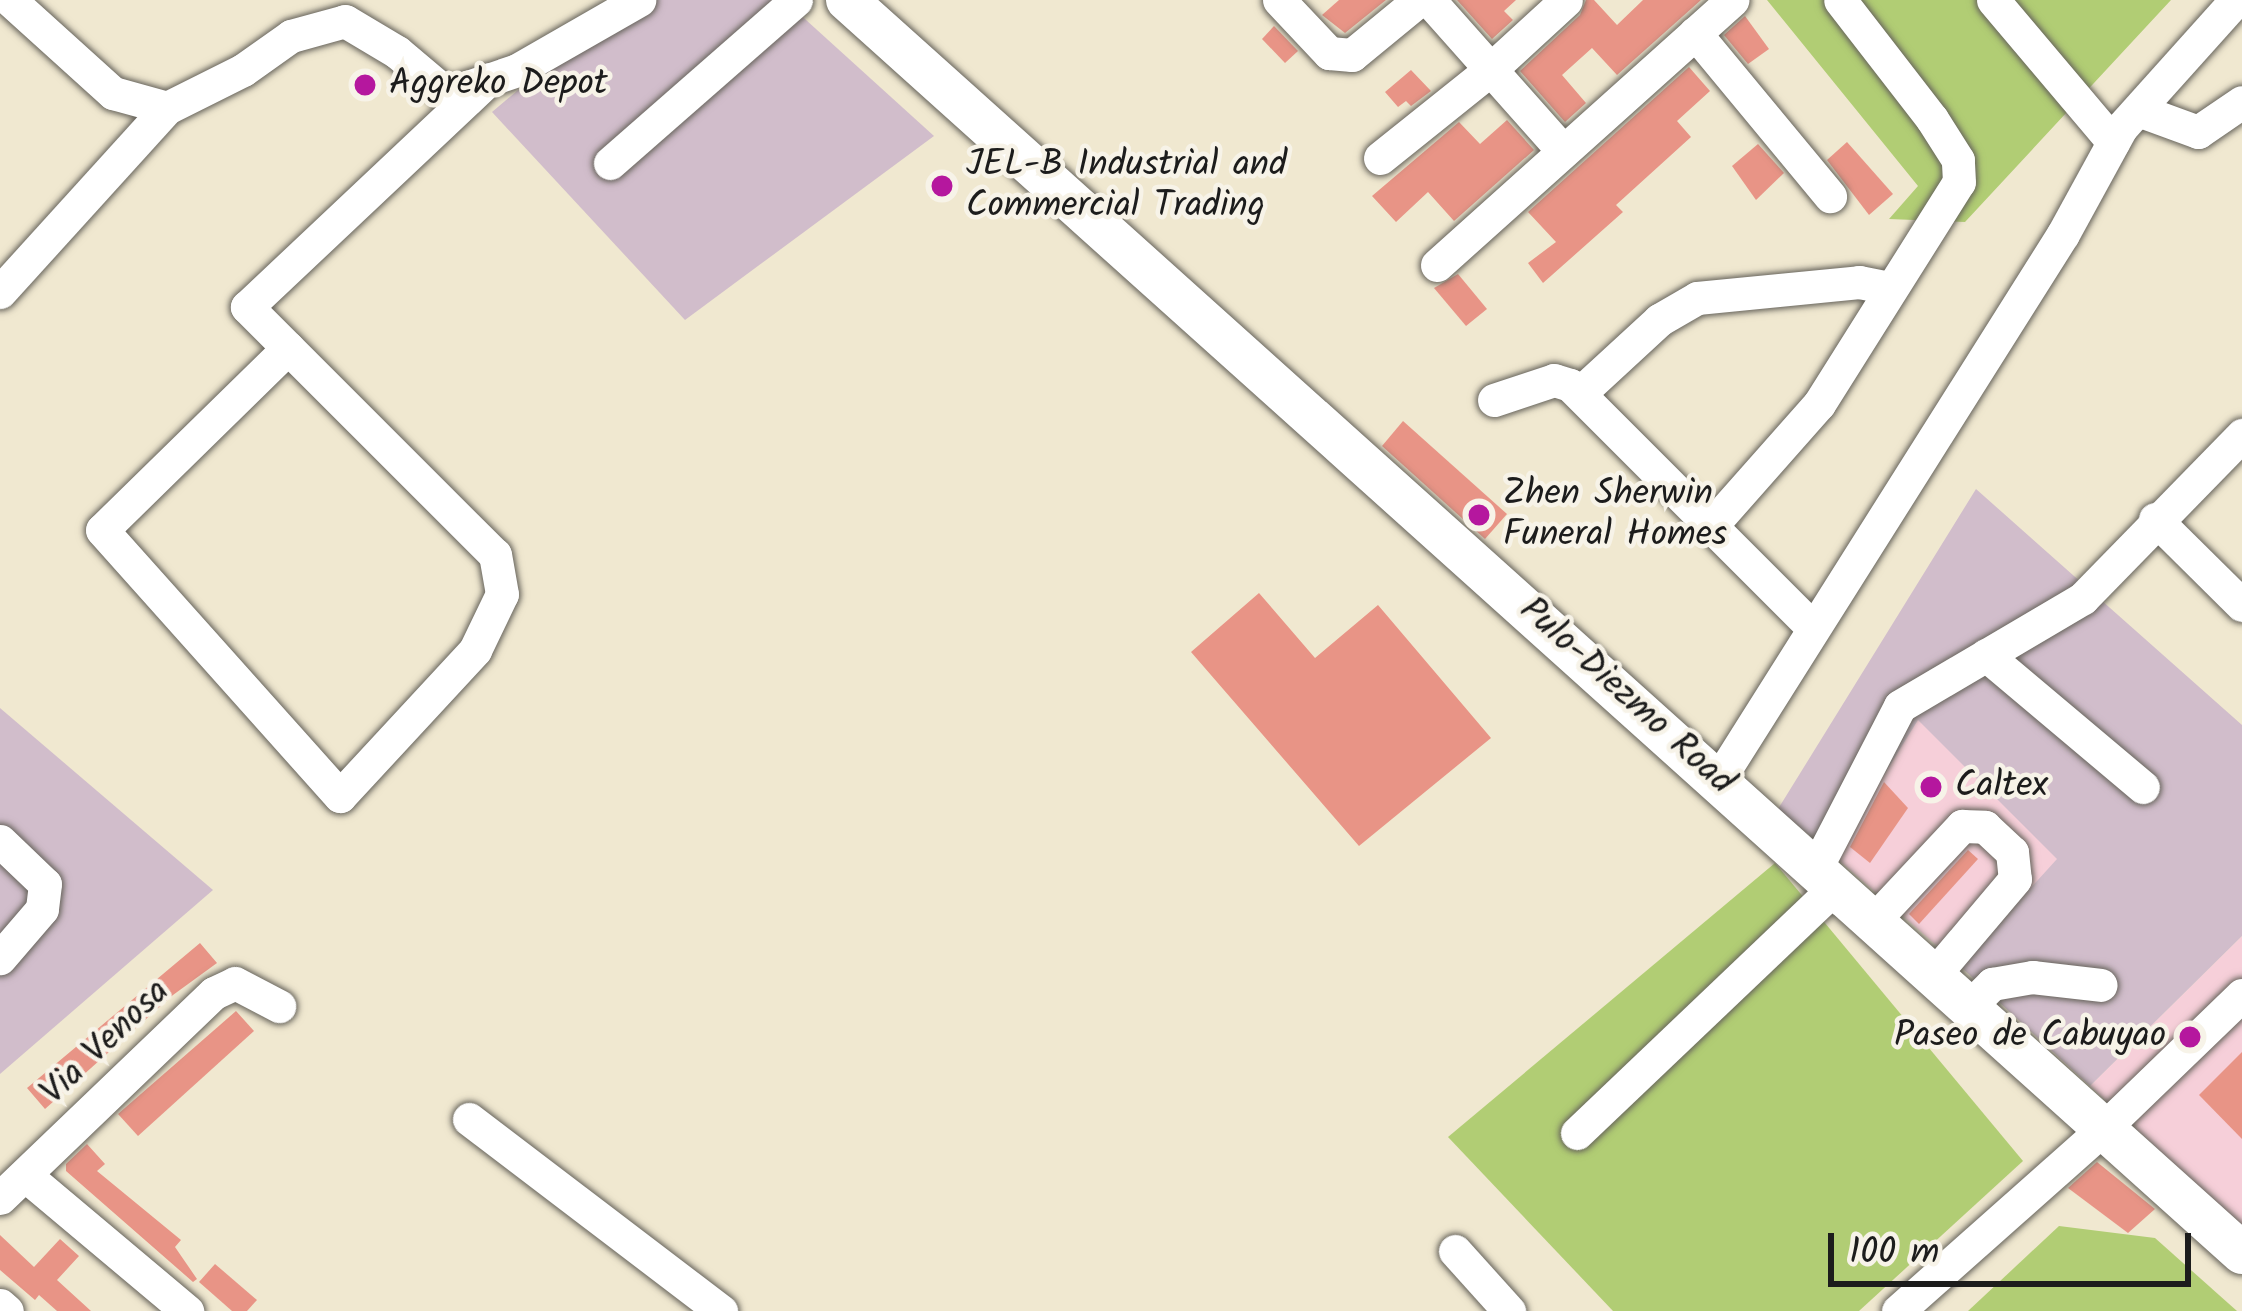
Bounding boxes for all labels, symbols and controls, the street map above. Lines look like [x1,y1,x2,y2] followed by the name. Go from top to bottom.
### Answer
[389,63,608,107] place label: Aggreko Depot
[352,72,378,98] marker: Aggreko Depot
[966,143,1287,228] place label: JEL-B Industrial and Commercial Trading
[929,173,955,199] marker: JEL-B Industrial and Commercial Trading
[1503,472,1727,557] place label: Zhen Sherwin Funeral Homes
[1466,502,1492,528] marker: Zhen Sherwin Funeral Homes
[1510,589,1742,805] street label: Pulo-Diezmo Road
[1955,765,2048,809] place label: Caltex
[1918,774,1944,800] marker: Caltex
[33,971,179,1115] street label: Via Venosa
[1894,1015,2166,1059] place label: Paseo de Cabuyao
[2177,1024,2203,1050] marker: Paseo de Cabuyao
[1834,1209,2197,1283] scale bar
[1849,1225,1939,1282] text: 100 m

